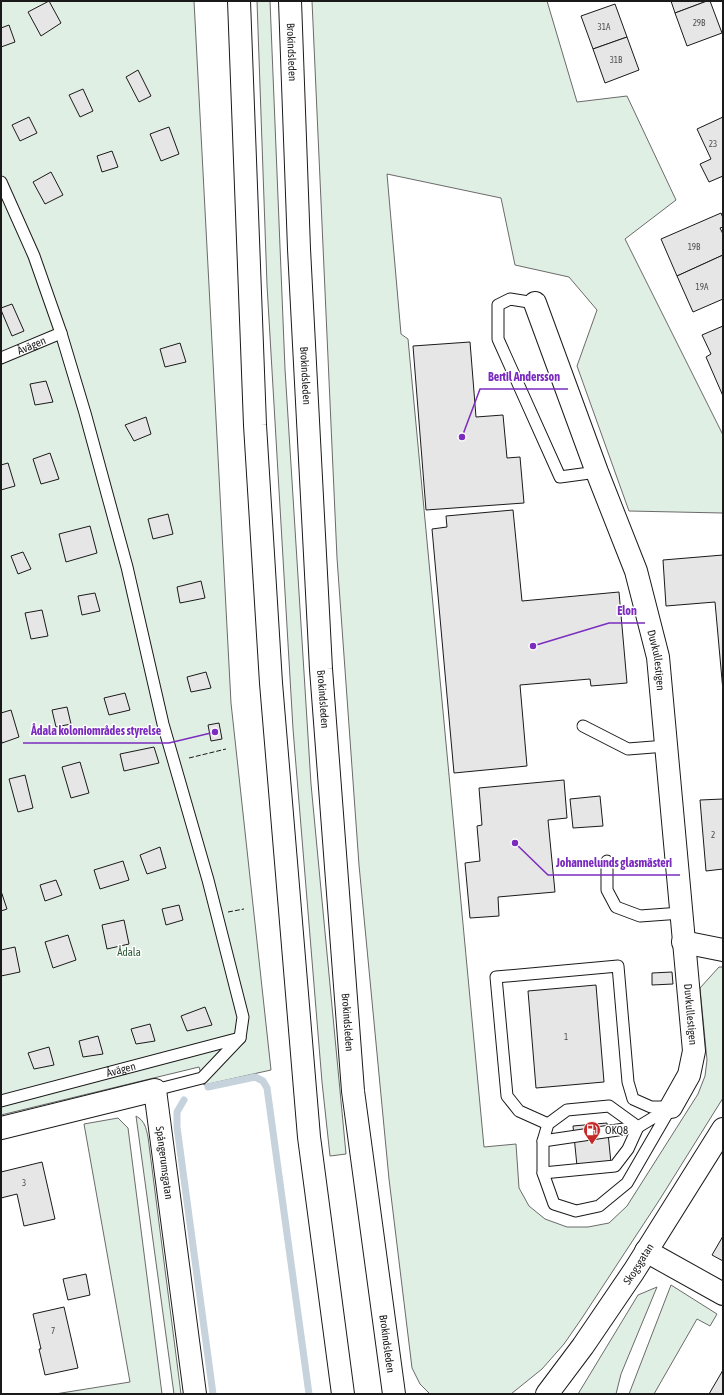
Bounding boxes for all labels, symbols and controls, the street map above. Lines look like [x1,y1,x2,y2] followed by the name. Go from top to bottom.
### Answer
[693,18,706,28] house number: 29B
[598,22,611,32] house number: 31A
[285,23,299,81] street label: Brokindsleden
[610,55,623,65] house number: 31B
[709,139,717,149] house number: 23
[688,242,701,252] house number: 19B
[696,282,709,292] house number: 19A
[15,334,48,357] street label: Åvägen
[298,346,313,405] street label: Brokindsleden
[480,365,568,389] callout: Bertil Andersson
[488,370,560,384] text: Bertil Andersson
[609,599,645,623] callout: Elon
[617,604,637,618] text: Elon
[645,628,667,691] street label: Duvkullestigen
[315,670,331,729] street label: Brokindsleden
[23,719,169,743] callout: Ådala koloniområdes styrelse
[30,723,162,738] text: Ådala koloniområdes styrelse
[711,830,715,840] house number: 2
[548,851,680,875] callout: Johannelunds glasmästeri
[555,856,672,870] text: Johannelunds glasmästeri
[117,945,141,958] park label: Ådala
[682,983,699,1045] street label: Duvkullestigen
[340,993,356,1052] street label: Brokindsleden
[564,1032,568,1042] house number: 1
[105,1060,137,1079] street label: Åvägen
[582,1120,602,1145] fuel station icon: OKQ8
[605,1124,628,1136] place label: OKQ8
[154,1126,175,1200] street label: Spångerumsgatan
[22,1178,26,1188] house number: 3
[621,1241,656,1287] street label: Skogsgatan
[377,1314,397,1374] street label: Brokindsleden
[51,1326,55,1336] house number: 7

